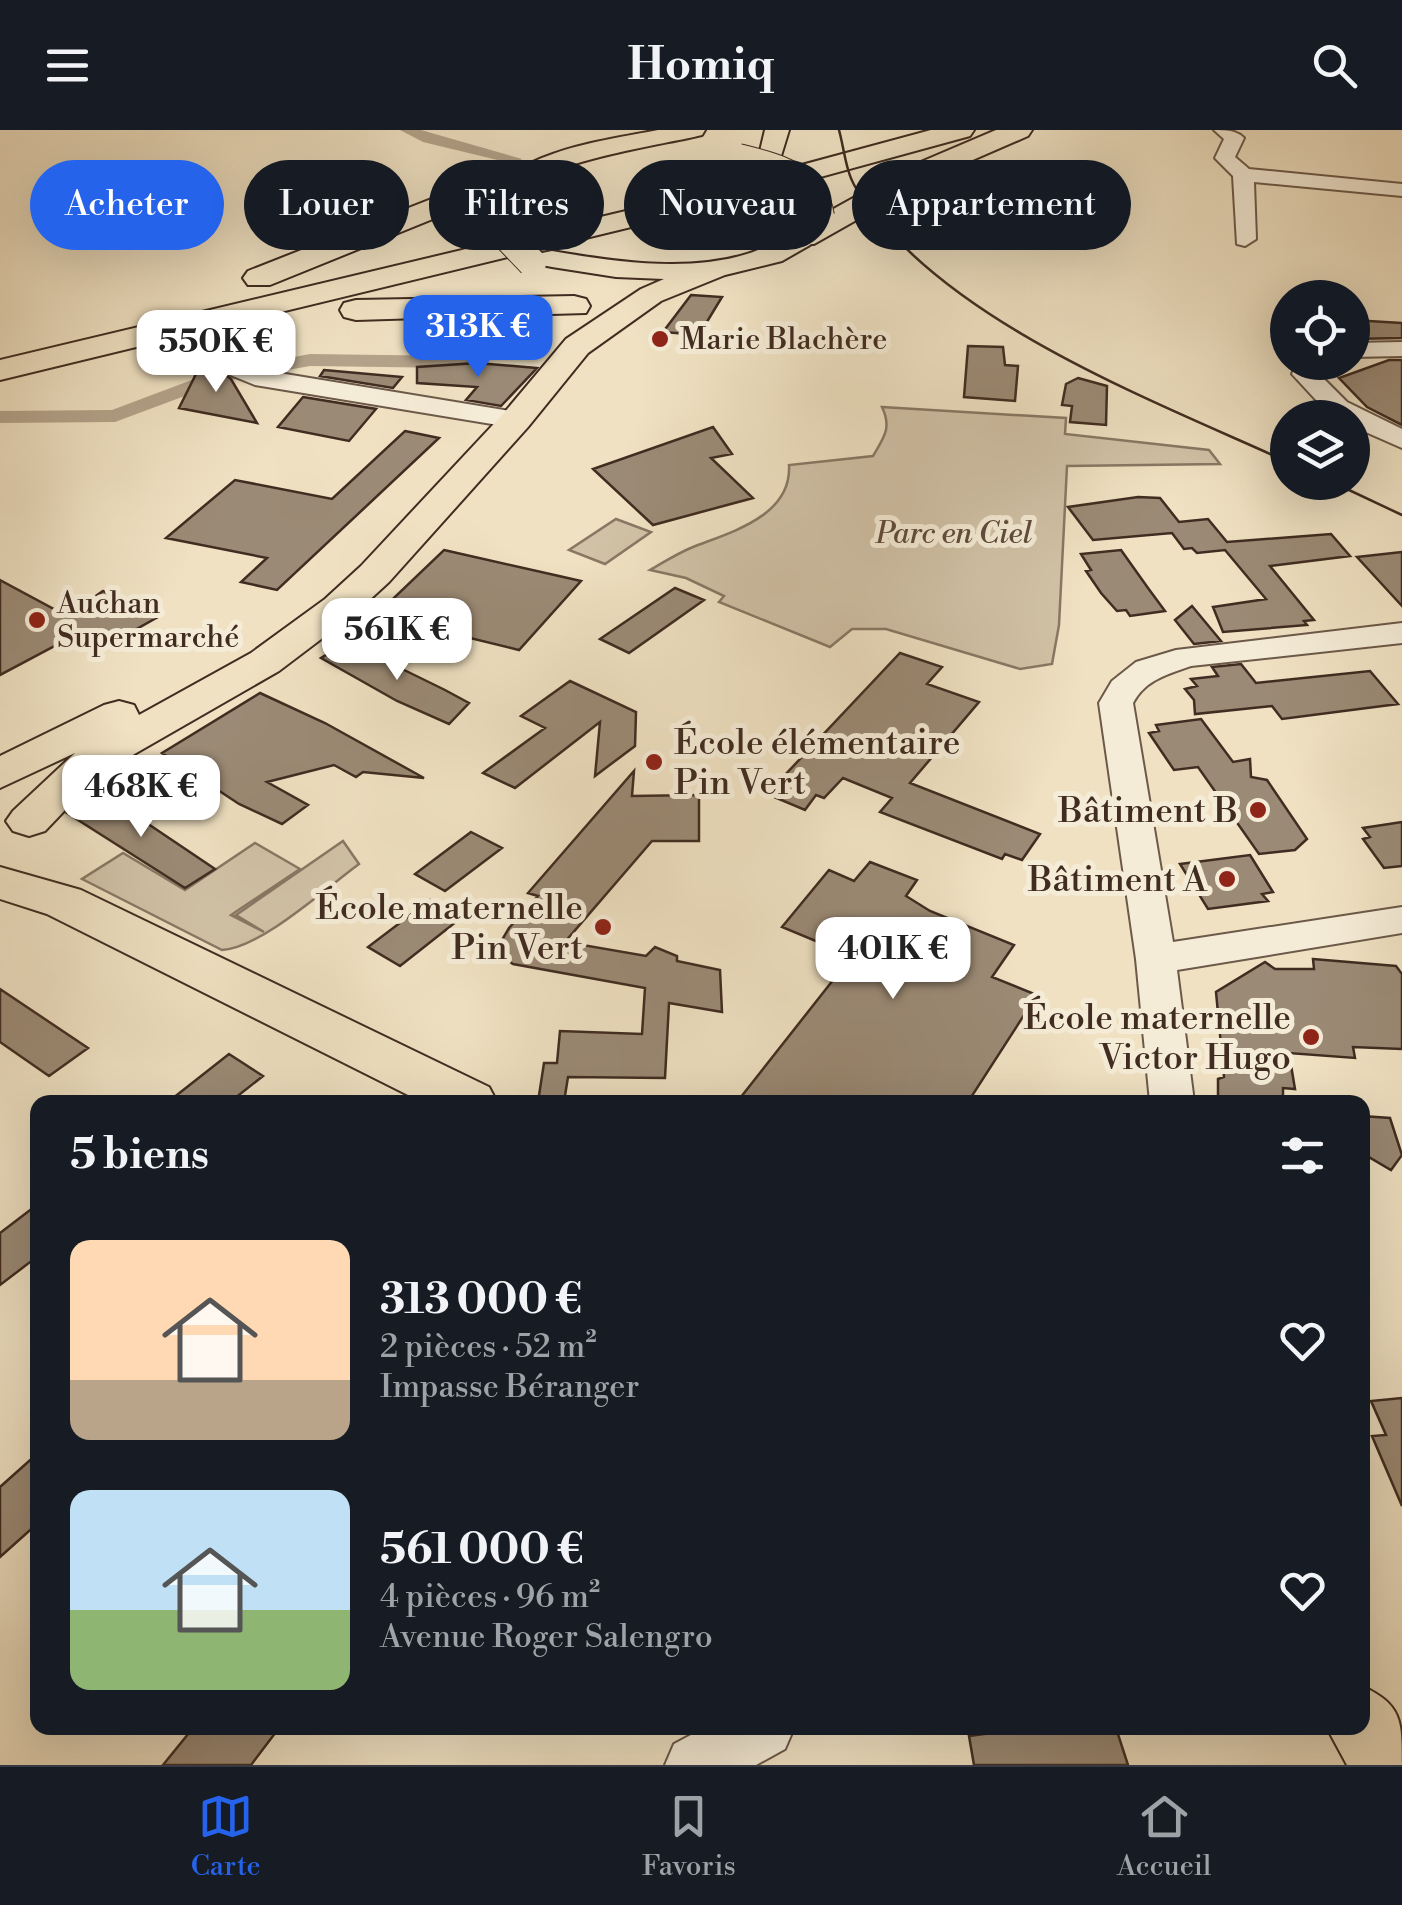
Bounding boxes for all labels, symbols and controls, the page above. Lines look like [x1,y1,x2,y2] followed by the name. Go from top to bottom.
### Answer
[628,37,774,94] text: Homiq
[40,38,95,93] icon: menu
[1307,38,1362,93] icon: search
[30,160,224,250] chip: Acheter
[244,160,409,250] chip: Louer
[429,160,604,250] chip: Filtres
[624,160,832,250] chip: Nouveau
[852,160,1131,250] chip: Appartement
[1270,280,1370,500] map controls
[1270,280,1370,380] button: locate
[397,295,559,380] pin: 313K €
[425,307,531,347] text: 313K €
[135,310,297,395] pin: 550K €
[680,321,887,359] place label: Marie Blachère
[159,322,273,362] text: 550K €
[649,328,671,350] marker: Marie Blachère
[1270,400,1370,500] button: layers
[875,515,1033,553] park label: Parc en Ciel
[56,585,239,657] place label: Auchan Supermarché
[316,598,478,683] pin: 561K €
[26,609,48,631] marker: Auchan Supermarché
[344,610,450,650] text: 561K €
[674,720,960,805] place label: École élémentaire Pin Vert
[643,751,665,773] marker: École élémentaire Pin Vert
[60,755,222,840] pin: 468K €
[84,767,198,807] text: 468K €
[1057,790,1238,833] place label: Bâtiment B
[1247,799,1269,821] marker: Bâtiment B
[1027,859,1208,902] place label: Bâtiment A
[1216,868,1238,890] marker: Bâtiment A
[315,885,583,970] place label: École maternelle Pin Vert
[592,916,614,938] marker: École maternelle Pin Vert
[812,917,974,1002] pin: 401K €
[838,929,948,969] text: 401K €
[1023,995,1291,1080] place label: École maternelle Victor Hugo
[1300,1026,1322,1048] marker: École maternelle Victor Hugo
[1275,1128,1330,1183] icon: filters
[70,1129,209,1182] text: 5 biens
[380,1274,582,1327] text: 313 000 €
[150,1280,270,1400] icon: home
[1275,1313,1330,1368] icon: heart
[380,1327,597,1367] text: 2 pièces · 52 m²
[380,1367,639,1407] text: Impasse Béranger
[380,1524,584,1577] text: 561 000 €
[150,1530,270,1650] icon: home
[1275,1563,1330,1618] icon: heart
[380,1577,600,1617] text: 4 pièces · 96 m²
[380,1617,713,1657] text: Avenue Roger Salengro
[191,1789,261,1884] tab: Carte
[642,1789,736,1884] tab: Favoris
[1117,1789,1211,1884] tab: Accueil

